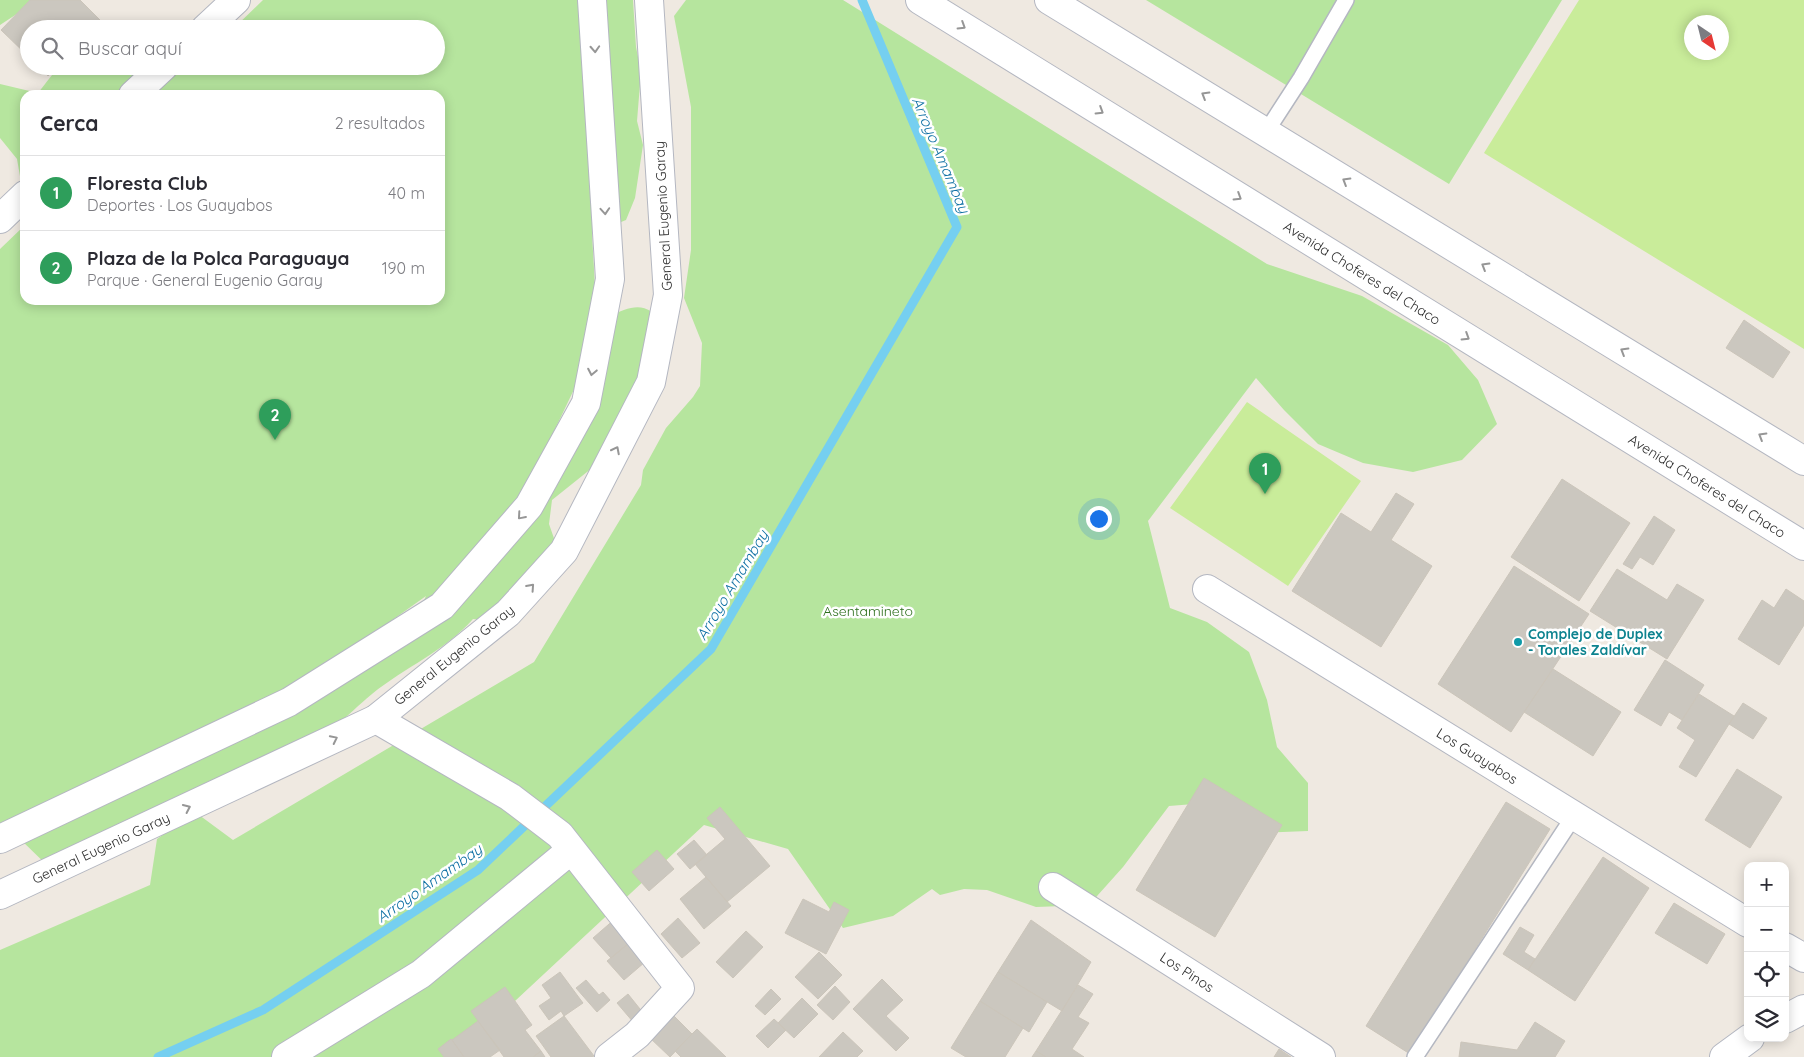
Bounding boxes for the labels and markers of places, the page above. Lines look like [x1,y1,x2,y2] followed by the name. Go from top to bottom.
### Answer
[259,399,291,440] pin: 2
[1249,453,1281,494] pin: 1
[1528,625,1663,659] place label: Complejo de Duplex - Torales Zaldívar
[1512,636,1524,648] marker: Complejo de Duplex - Torales Zaldívar

